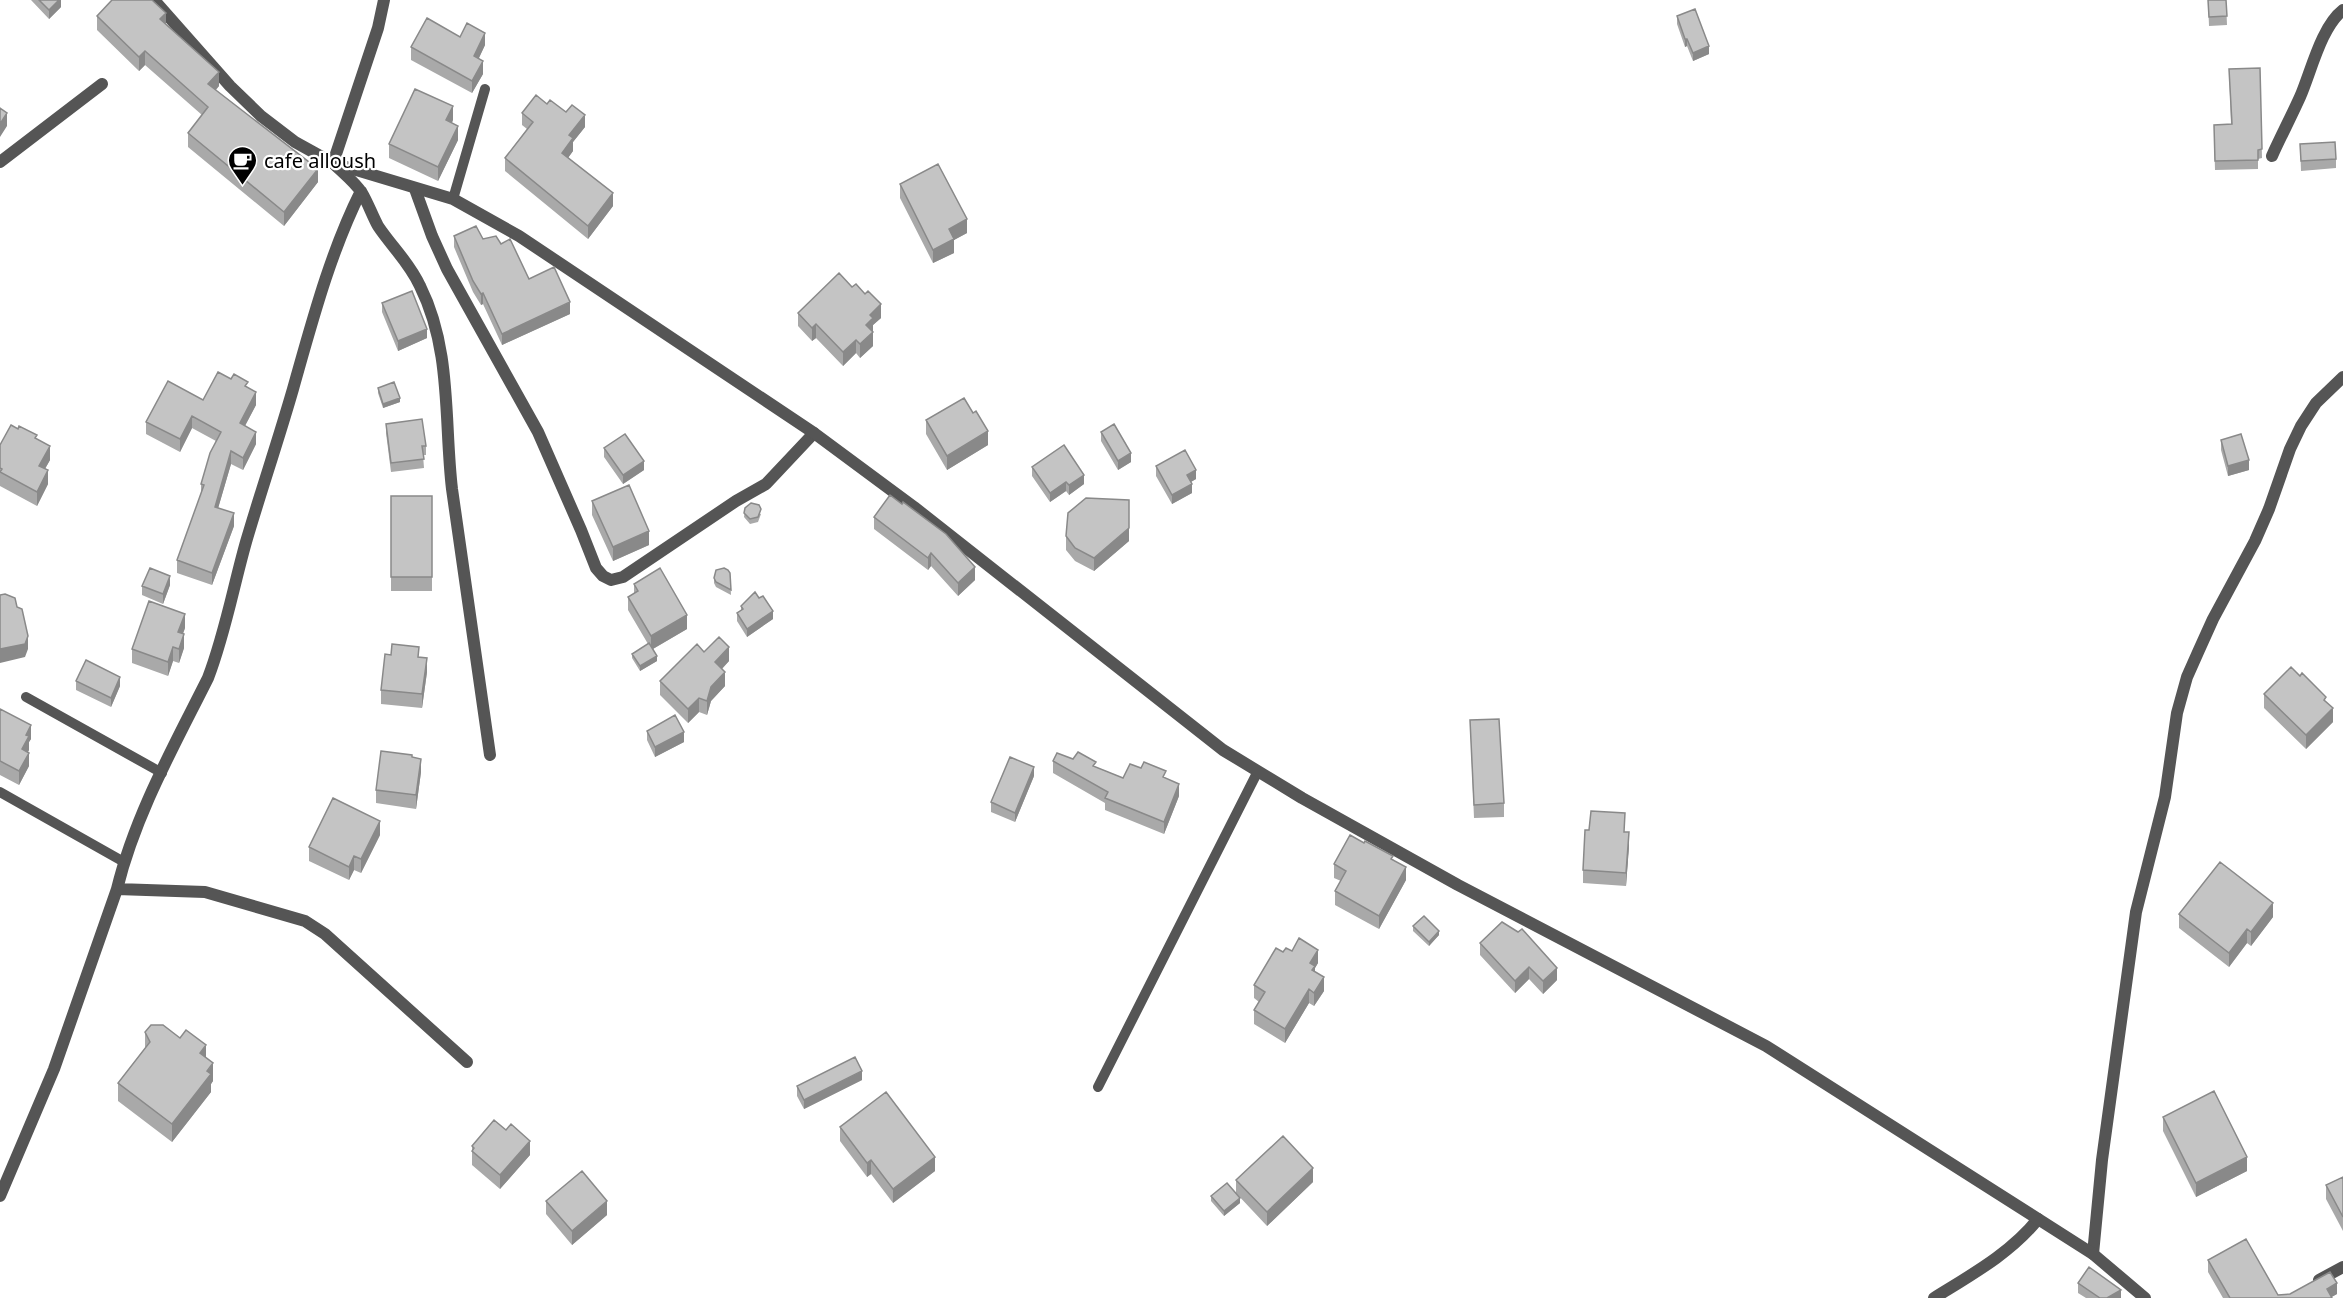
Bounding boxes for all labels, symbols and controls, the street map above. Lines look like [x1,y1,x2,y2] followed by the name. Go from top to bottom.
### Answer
[227,144,259,186] cafe icon: cafe alloush
[264,147,376,174] place label: cafe alloush

